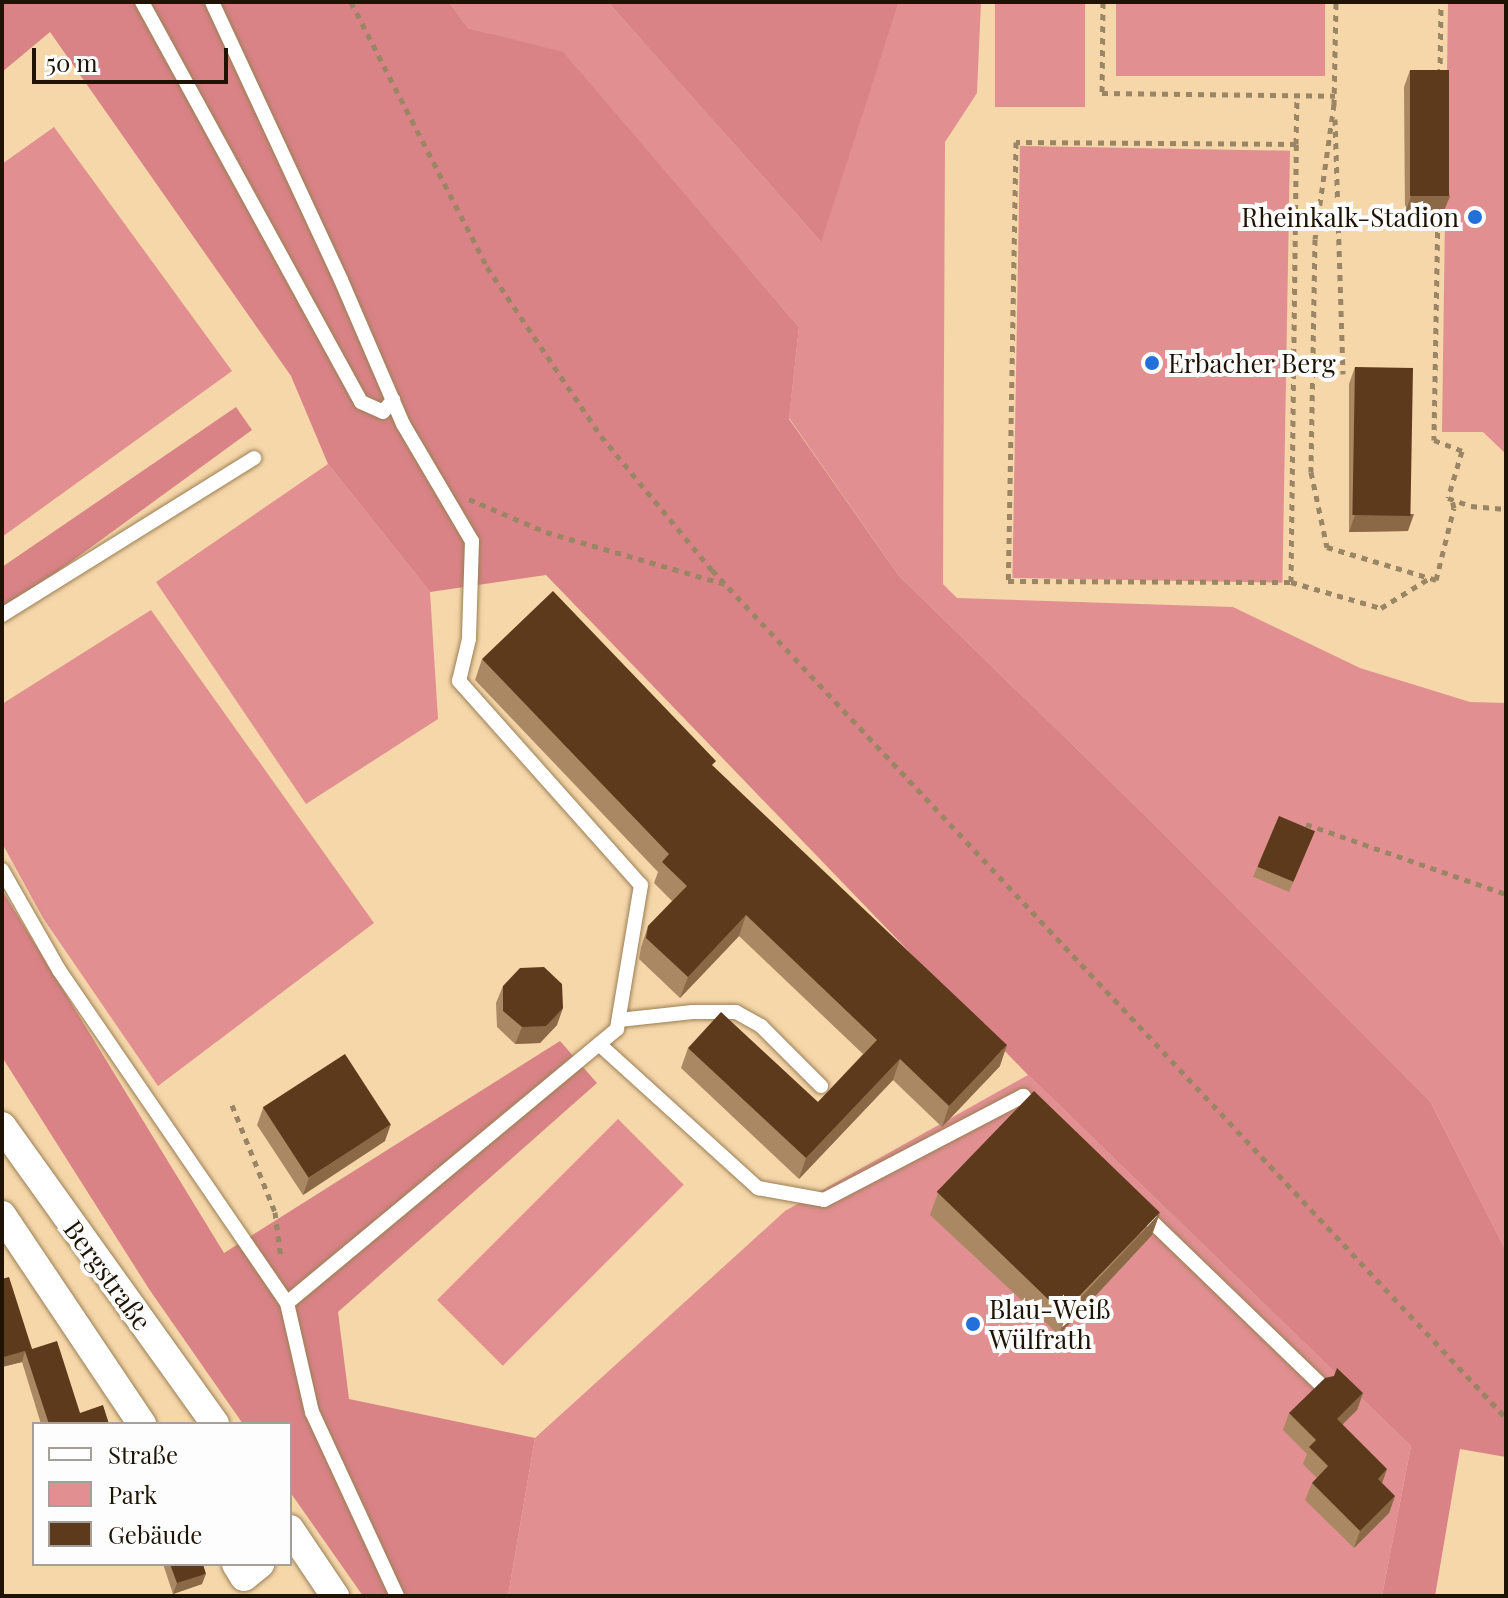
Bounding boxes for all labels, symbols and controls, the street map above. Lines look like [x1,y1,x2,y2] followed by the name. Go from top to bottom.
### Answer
[36,32,232,82] scale bar
[46,46,98,78] text: 50 m
[1241,201,1459,233] place label: Rheinkalk-Stadion
[1466,208,1484,226] marker: Rheinkalk-Stadion
[1168,347,1336,379] place label: Erbacher Berg
[1143,354,1161,372] marker: Erbacher Berg
[58,1214,158,1336] street label: Bergstraße
[989,1293,1111,1354] place label: Blau-Weiß Wülfrath
[964,1315,982,1333] marker: Blau-Weiß Wülfrath
[32,1422,292,1566] legend
[108,1438,178,1470] text: Straße
[108,1478,157,1510] text: Park
[108,1518,203,1550] text: Gebäude

